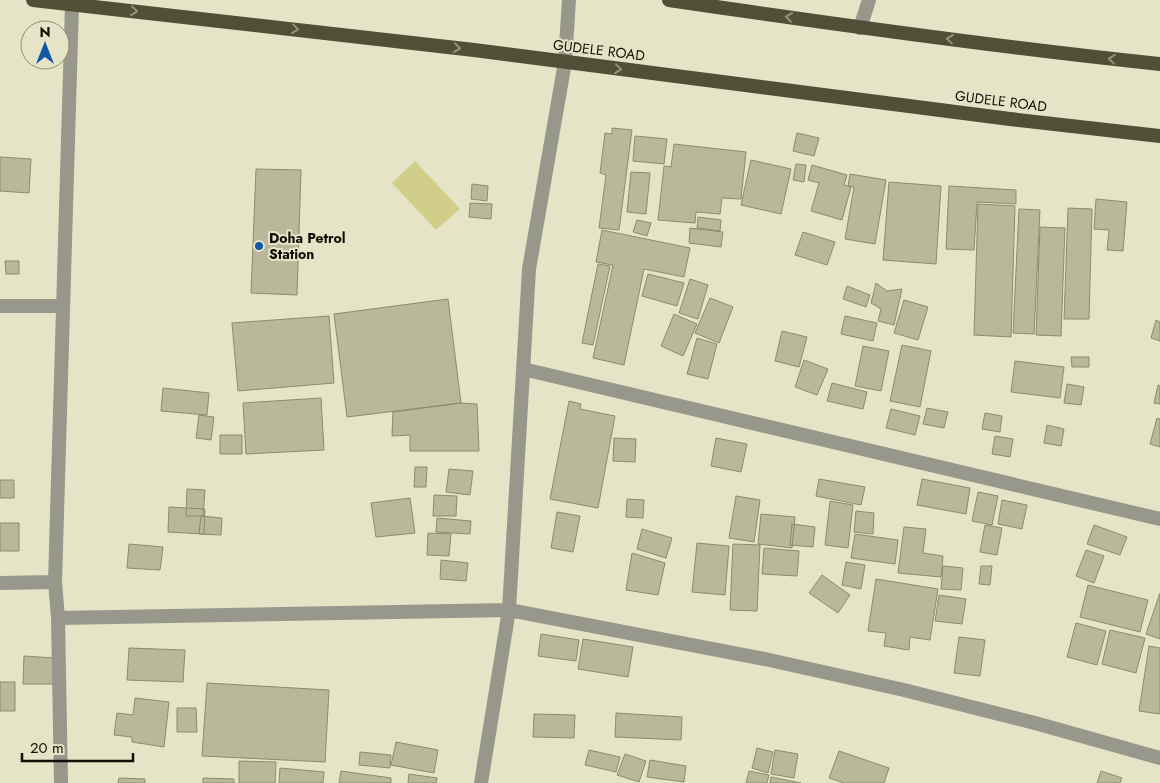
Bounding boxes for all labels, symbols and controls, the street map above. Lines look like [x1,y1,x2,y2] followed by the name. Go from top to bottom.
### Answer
[130,5,138,16] one-way arrow
[785,13,794,23] one-way arrow
[20,20,70,70] north arrow
[39,22,51,42] text: N
[292,23,300,34] one-way arrow
[552,34,646,66] street label: GUDELE ROAD
[946,34,954,45] one-way arrow
[453,42,461,53] one-way arrow
[1107,54,1115,65] one-way arrow
[614,63,622,73] one-way arrow
[954,85,1048,117] street label: GUDELE ROAD
[269,228,346,264] place label: Doha Petrol Station
[253,240,265,252] marker: Doha Petrol Station
[22,730,134,762] scale bar
[30,737,64,759] text: 20 m

